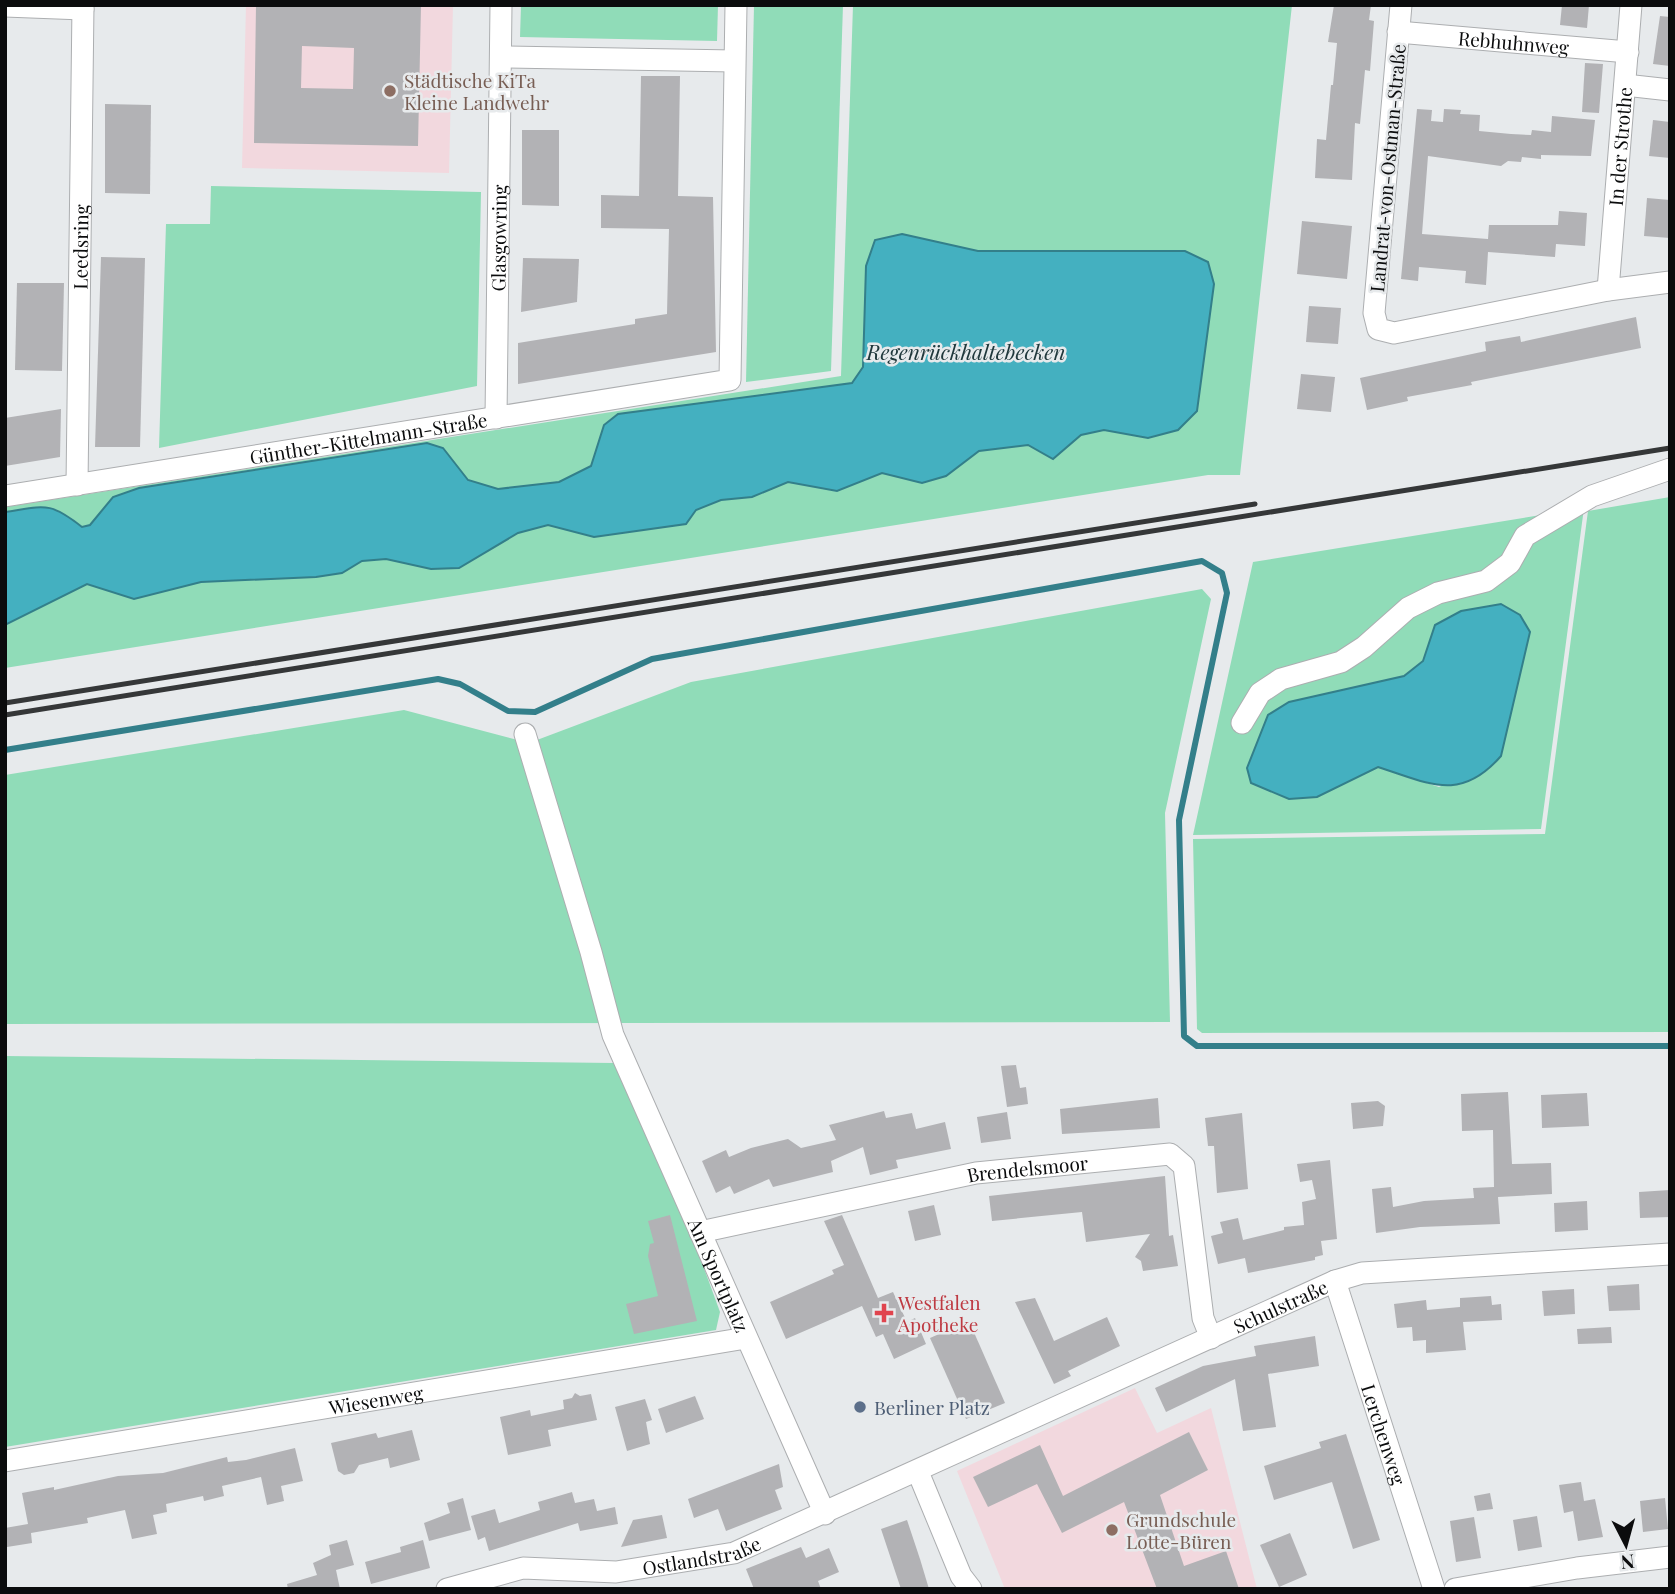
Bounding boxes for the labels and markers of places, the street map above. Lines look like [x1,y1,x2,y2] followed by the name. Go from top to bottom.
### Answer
[404,67,550,115] place label: Städtische KiTa Kleine Landwehr
[382,83,398,99] marker: Städtische KiTa Kleine Landwehr
[897,1289,981,1337] place label: Westfalen Apotheke
[876,1305,892,1321] marker: Westfalen Apotheke
[874,1394,990,1420] place label: Berliner Platz
[852,1399,868,1415] marker: Berliner Platz
[1126,1506,1236,1554] place label: Grundschule Lotte-Büren
[1104,1522,1120,1538] marker: Grundschule Lotte-Büren

